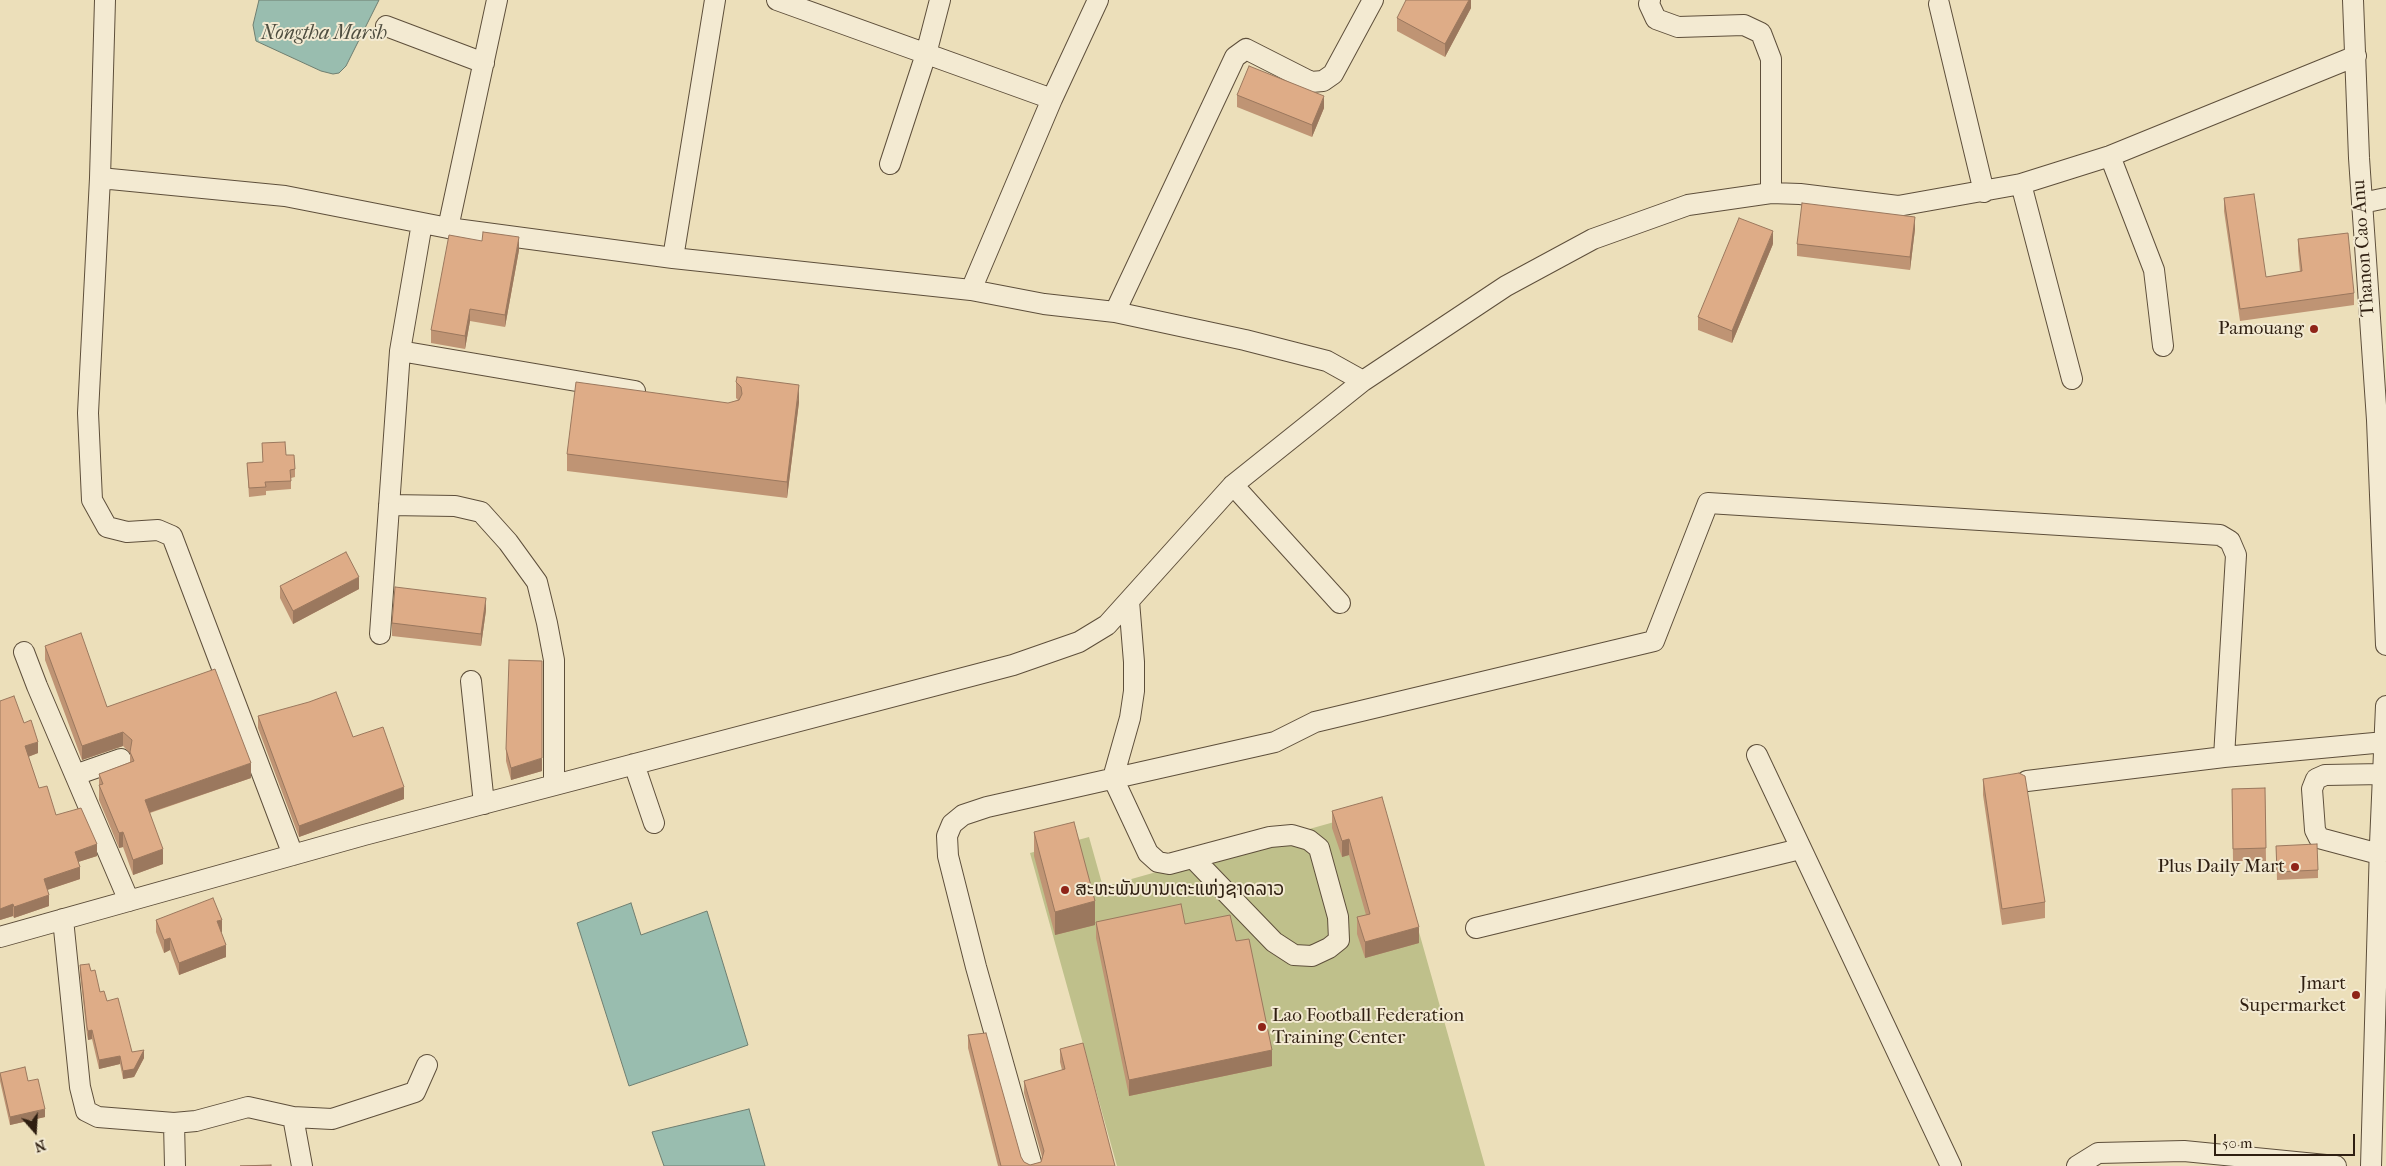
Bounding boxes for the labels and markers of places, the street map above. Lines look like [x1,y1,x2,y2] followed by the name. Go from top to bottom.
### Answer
[2218,318,2304,340] place label: Pamouang
[2308,323,2320,335] marker: Pamouang
[2157,856,2285,878] place label: Plus Daily Mart
[2289,861,2301,873] marker: Plus Daily Mart
[1075,879,1284,901] place label: ສະຫະພັນບານເຕະແຫ່ງຊາດລາວ
[1059,884,1071,896] marker: ສະຫະພັນບານເຕະແຫ່ງຊາດລາວ
[2240,973,2346,1017] place label: Jmart Supermarket
[2350,989,2362,1001] marker: Jmart Supermarket
[1272,1005,1464,1049] place label: Lao Football Federation Training Center
[1256,1021,1268,1033] marker: Lao Football Federation Training Center

